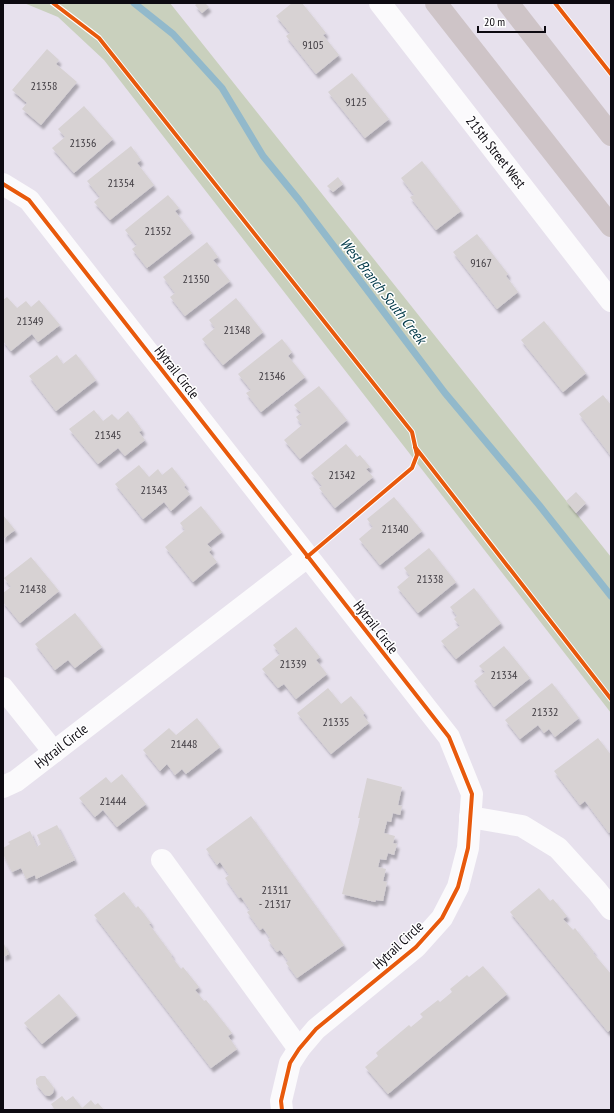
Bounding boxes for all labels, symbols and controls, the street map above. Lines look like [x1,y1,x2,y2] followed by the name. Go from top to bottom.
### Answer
[478,8,545,34] scale bar
[484,14,505,29] text: 20 m
[302,37,324,52] house number: 9105
[30,78,58,93] house number: 21358
[345,94,367,109] house number: 9125
[462,112,530,192] street label: 215th Street West
[69,135,97,150] house number: 21356
[107,175,135,190] house number: 21354
[144,223,172,238] house number: 21352
[336,234,432,349] water label: West Branch South Creek
[470,255,492,270] house number: 9167
[182,271,210,286] house number: 21350
[16,313,44,328] house number: 21349
[223,322,251,337] house number: 21348
[151,342,204,402] street label: Hytrail Circle
[258,368,286,383] house number: 21346
[94,427,122,442] house number: 21345
[328,467,356,482] house number: 21342
[140,482,168,497] house number: 21343
[381,521,409,536] house number: 21340
[416,571,444,586] house number: 21338
[19,581,47,596] house number: 21438
[350,597,403,657] street label: Hytrail Circle
[279,656,307,671] house number: 21339
[490,667,518,682] house number: 21334
[531,704,559,719] house number: 21332
[322,714,350,729] house number: 21335
[31,719,91,772] street label: Hytrail Circle
[170,736,198,751] house number: 21448
[99,793,127,808] house number: 21444
[259,882,291,911] house number: 21311 - 21317
[369,917,427,973] street label: Hytrail Circle

